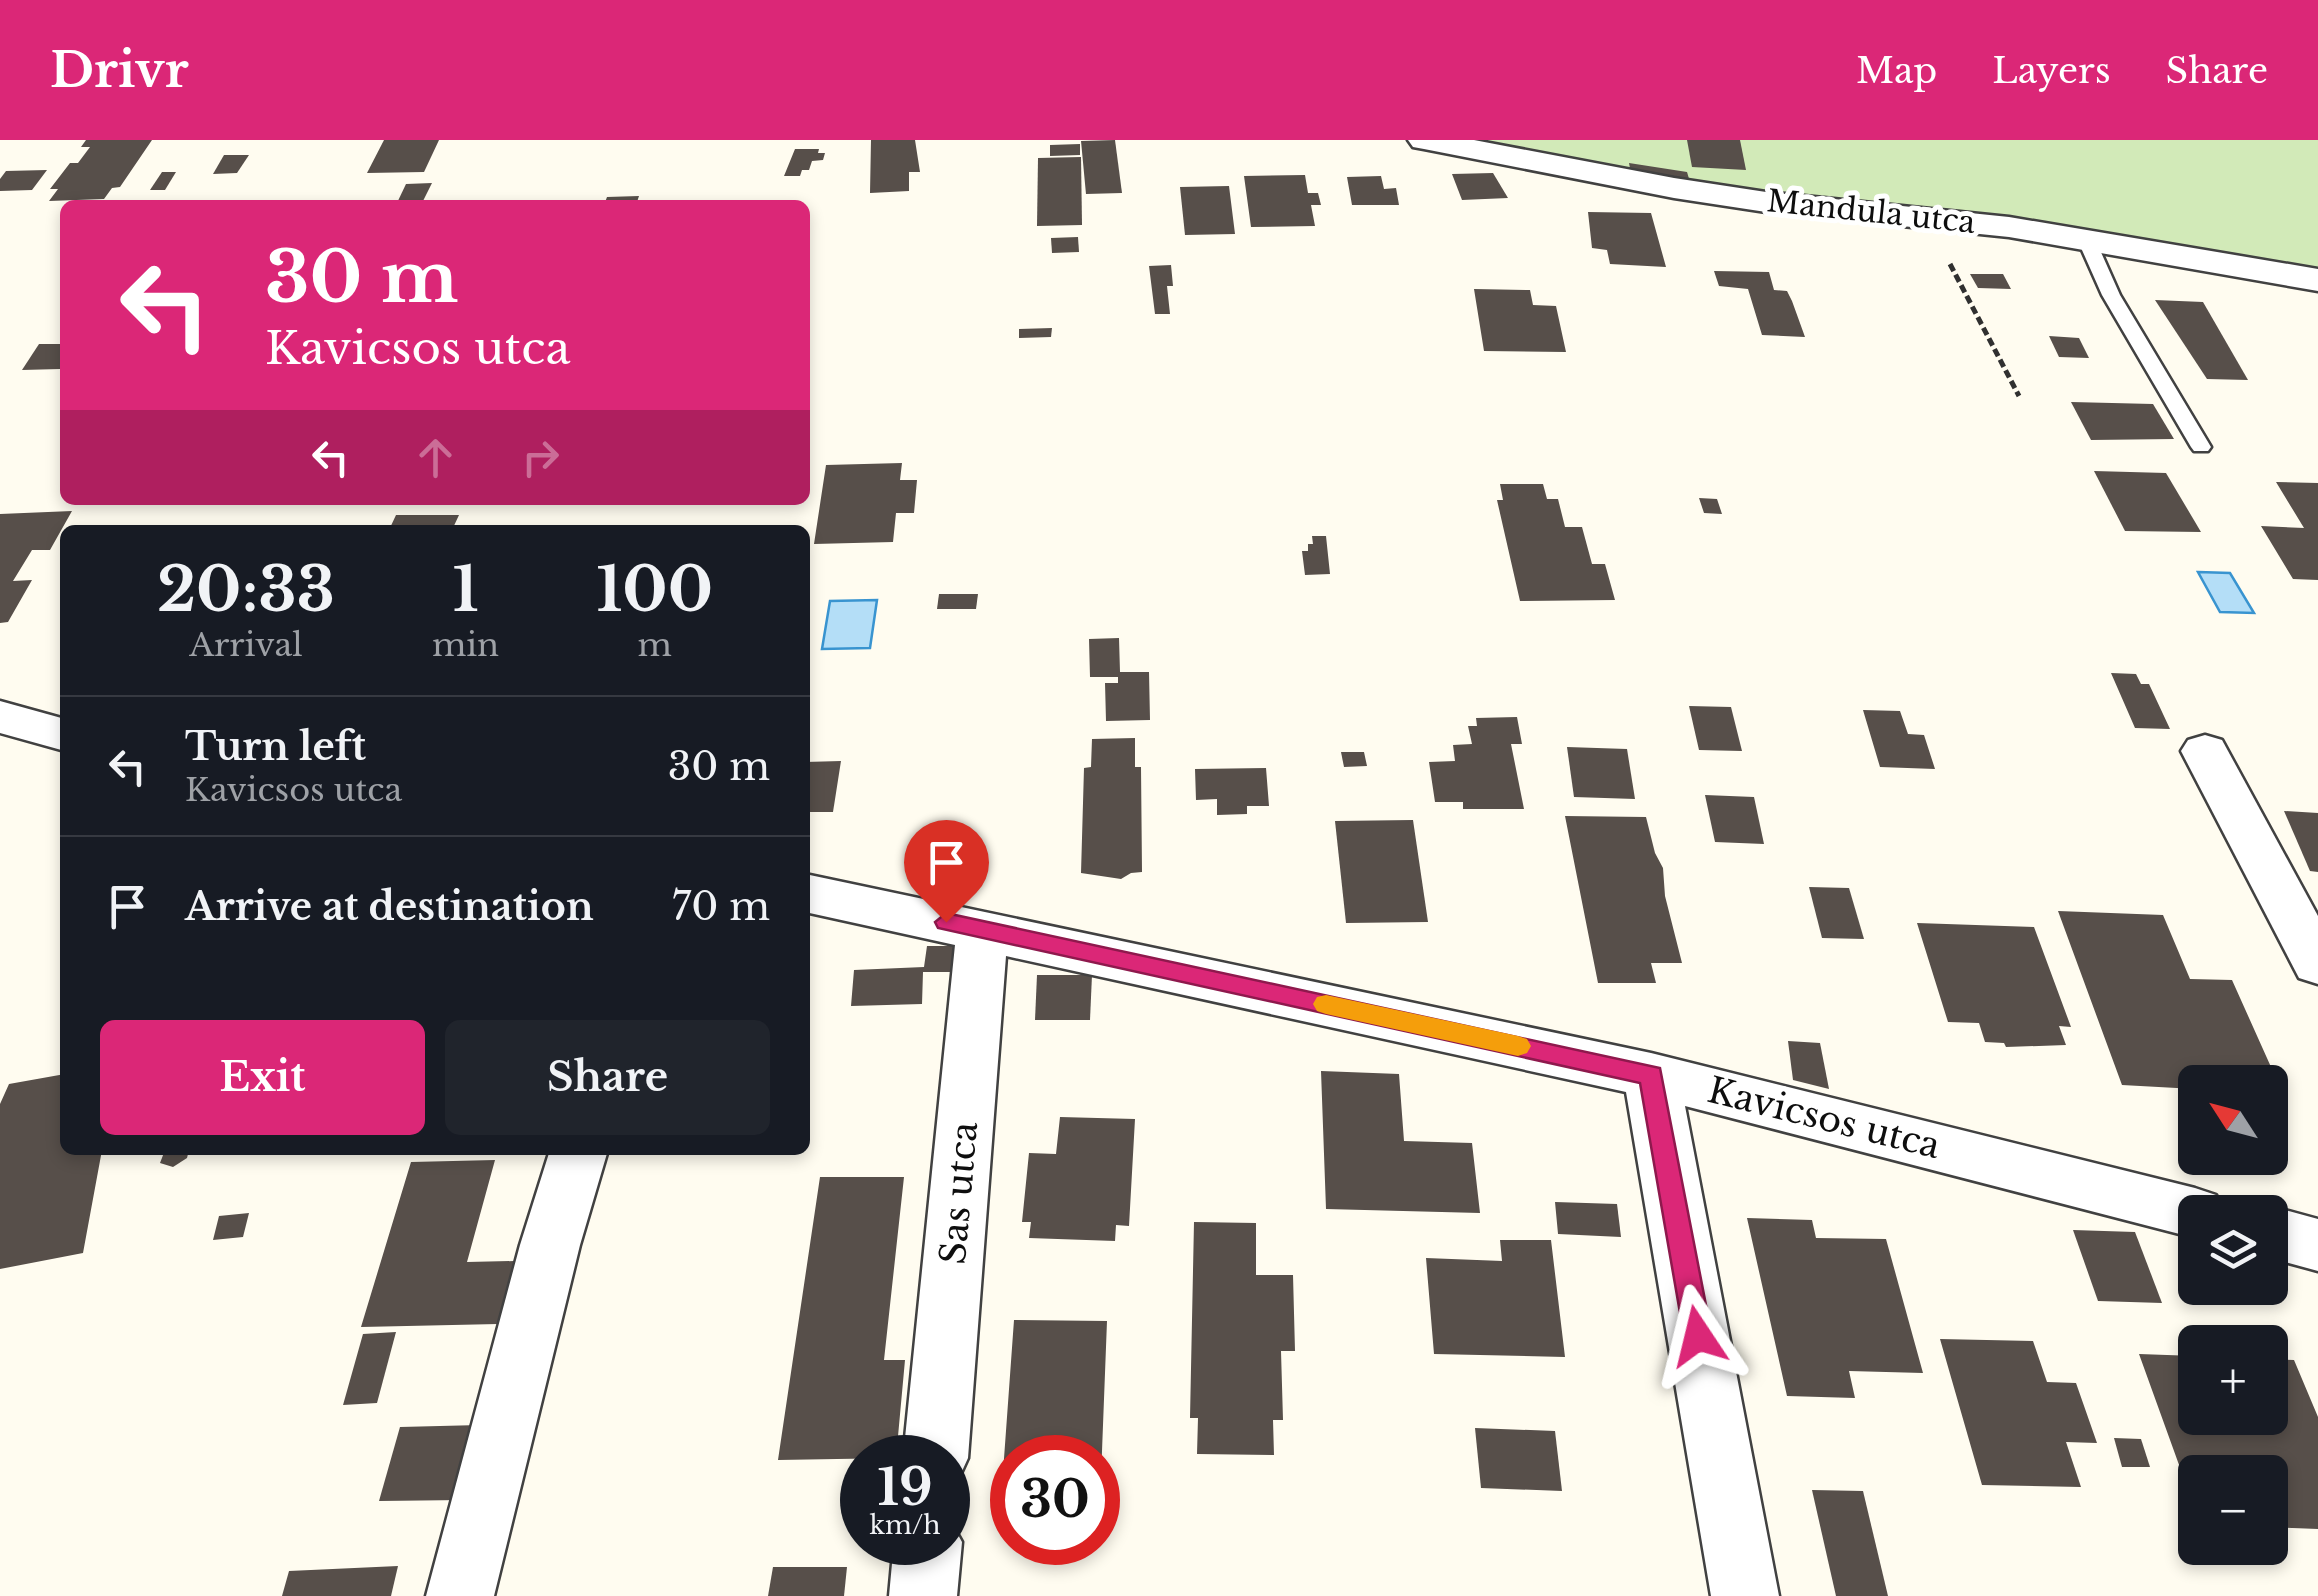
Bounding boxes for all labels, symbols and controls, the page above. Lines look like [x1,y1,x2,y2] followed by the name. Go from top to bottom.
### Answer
[50,40,189,100] text: Drivr
[1856,49,1937,92] text: Map
[1992,49,2111,92] text: Layers
[2166,49,2268,92] text: Share
[1765,182,1977,241] street label: Mandula utca
[265,234,458,321] text: 30 m
[100,240,230,370] icon: left
[265,320,570,376] text: Kavicsos utca
[303,430,358,485] icon: left
[408,430,463,485] icon: ahead
[513,430,568,485] icon: right
[157,553,335,627] text: 20:33
[452,553,479,627] text: 1
[596,553,713,627] text: 100
[189,625,303,665] text: Arrival
[432,625,499,665] text: min
[637,625,672,665] text: m
[185,723,366,770] text: Turn left
[100,739,155,794] icon: left
[668,743,770,790] text: 30 m
[185,770,402,810] text: Kavicsos utca
[904,820,989,923] pin
[919,835,974,890] icon: arrive
[100,879,155,934] icon: arrive
[185,883,594,930] text: Arrive at destination
[672,883,770,930] text: 70 m
[100,1020,425,1135] button: Exit
[445,1020,770,1135] button: Share
[2178,1065,2288,1175] north arrow
[2178,1065,2288,1565] map controls
[1704,1068,1945,1167] street label: Kavicsos utca
[931,1119,986,1266] street label: Sas utca
[2178,1195,2288,1305] button: layers
[1646,1284,1750,1388] position arrow
[2178,1325,2288,1435] button: +
[990,1435,1120,1565] speed limit sign: 30
[2178,1455,2288,1565] button: −
[877,1456,933,1519] text: 19
[870,1510,940,1541] text: km/h

